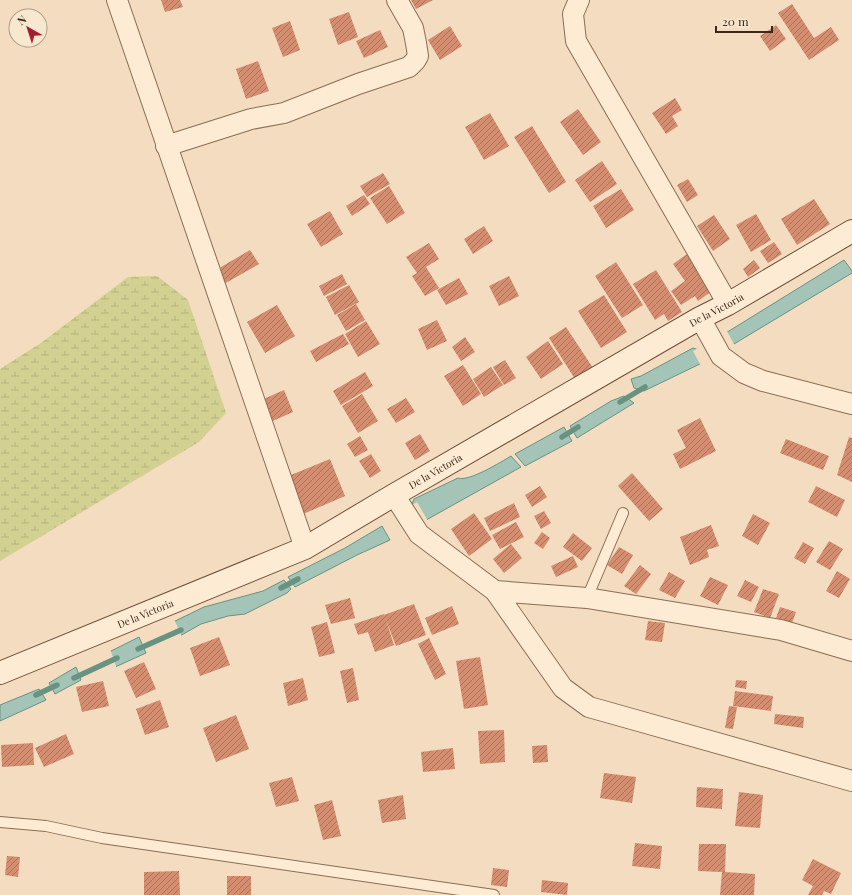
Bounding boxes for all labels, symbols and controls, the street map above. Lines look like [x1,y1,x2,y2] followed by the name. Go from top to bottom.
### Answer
[8,8,48,48] north arrow
[716,8,772,34] scale bar
[14,11,29,28] text: N
[722,13,749,29] text: 20 m
[687,289,746,330] street label: De la Victoria
[406,450,465,492] street label: De la Victoria
[115,596,176,631] street label: De la Victoria

